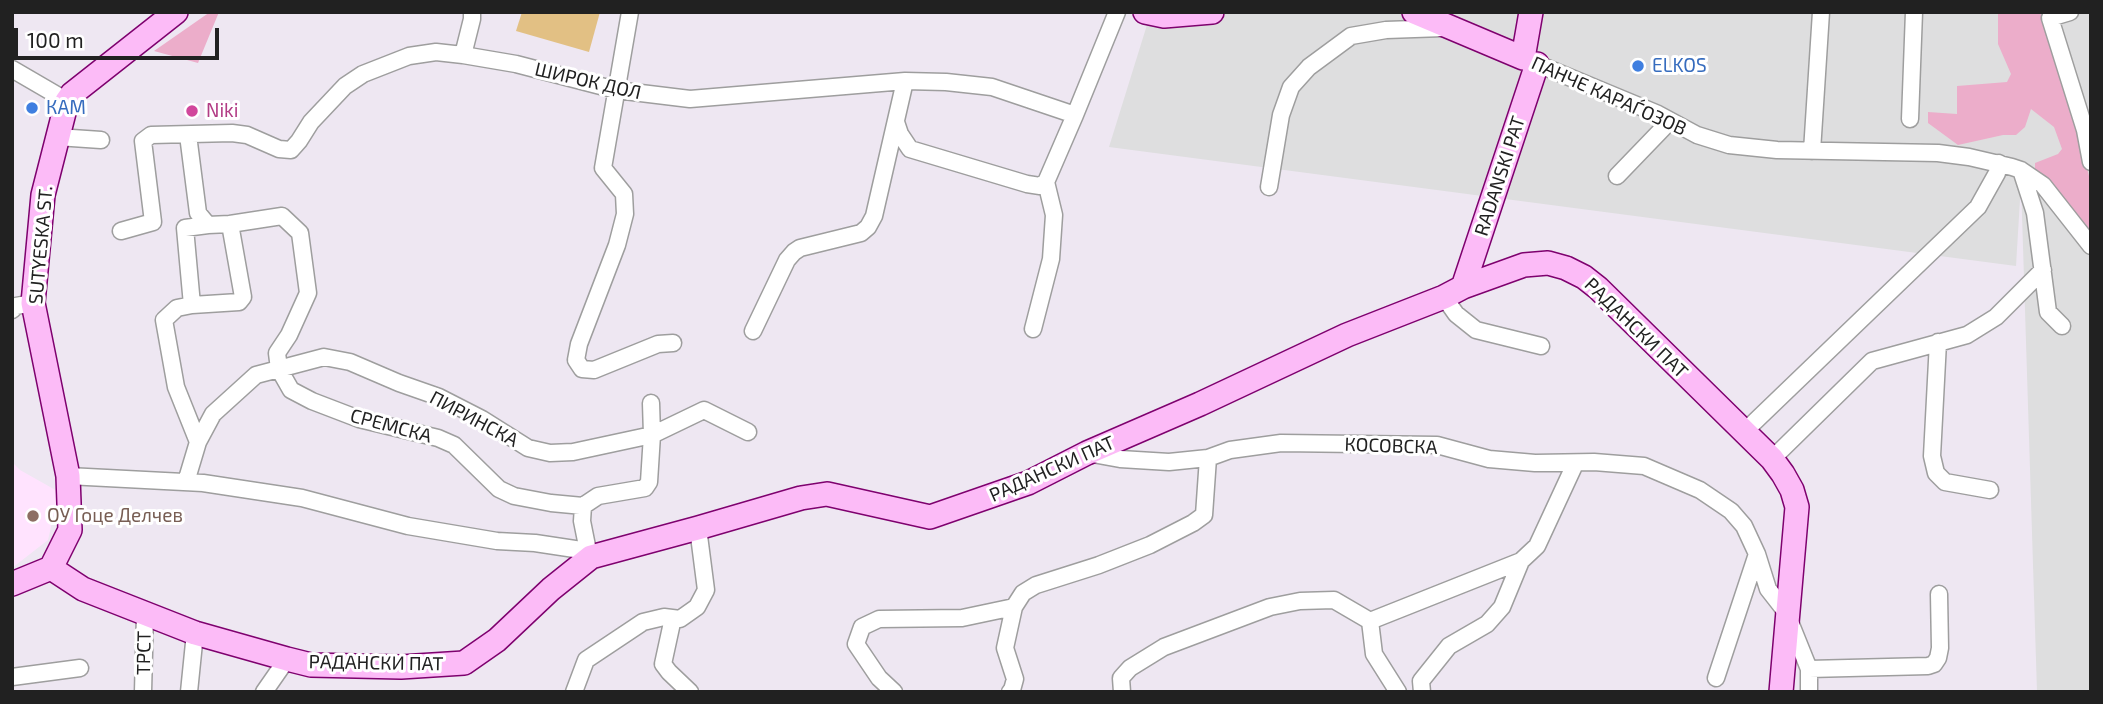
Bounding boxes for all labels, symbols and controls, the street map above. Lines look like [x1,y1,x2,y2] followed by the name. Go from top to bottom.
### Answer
[18,14,222,58] scale bar
[27,27,84,52] text: 100 m
[1528,52,1690,140] street label: ПАНЧЕ КАРАЃОЗОВ
[1652,55,1707,77] place label: ELKOS
[533,58,643,104] street label: ШИРОК ДОЛ
[1630,58,1646,74] marker: ELKOS
[46,97,86,119] place label: КАМ
[24,100,40,116] marker: КАМ
[206,100,238,122] place label: Niki
[184,103,200,119] marker: Niki
[1470,113,1530,239] street label: RADANSKI PAT
[24,185,58,305] street label: SUTYESKA ST.
[1580,273,1692,383] street label: РАДАНСКИ ПАТ
[426,386,522,452] street label: ПИРИНСКА
[348,404,434,448] street label: СРЕМСКА
[986,431,1118,507] street label: РАДАНСКИ ПАТ
[1344,433,1438,459] street label: КОСОВСКА
[47,505,183,527] place label: ОУ Гоце Делчев
[25,508,41,524] marker: ОУ Гоце Делчев
[132,631,156,675] street label: ТРСТ
[308,650,444,676] street label: РАДАНСКИ ПАТ

